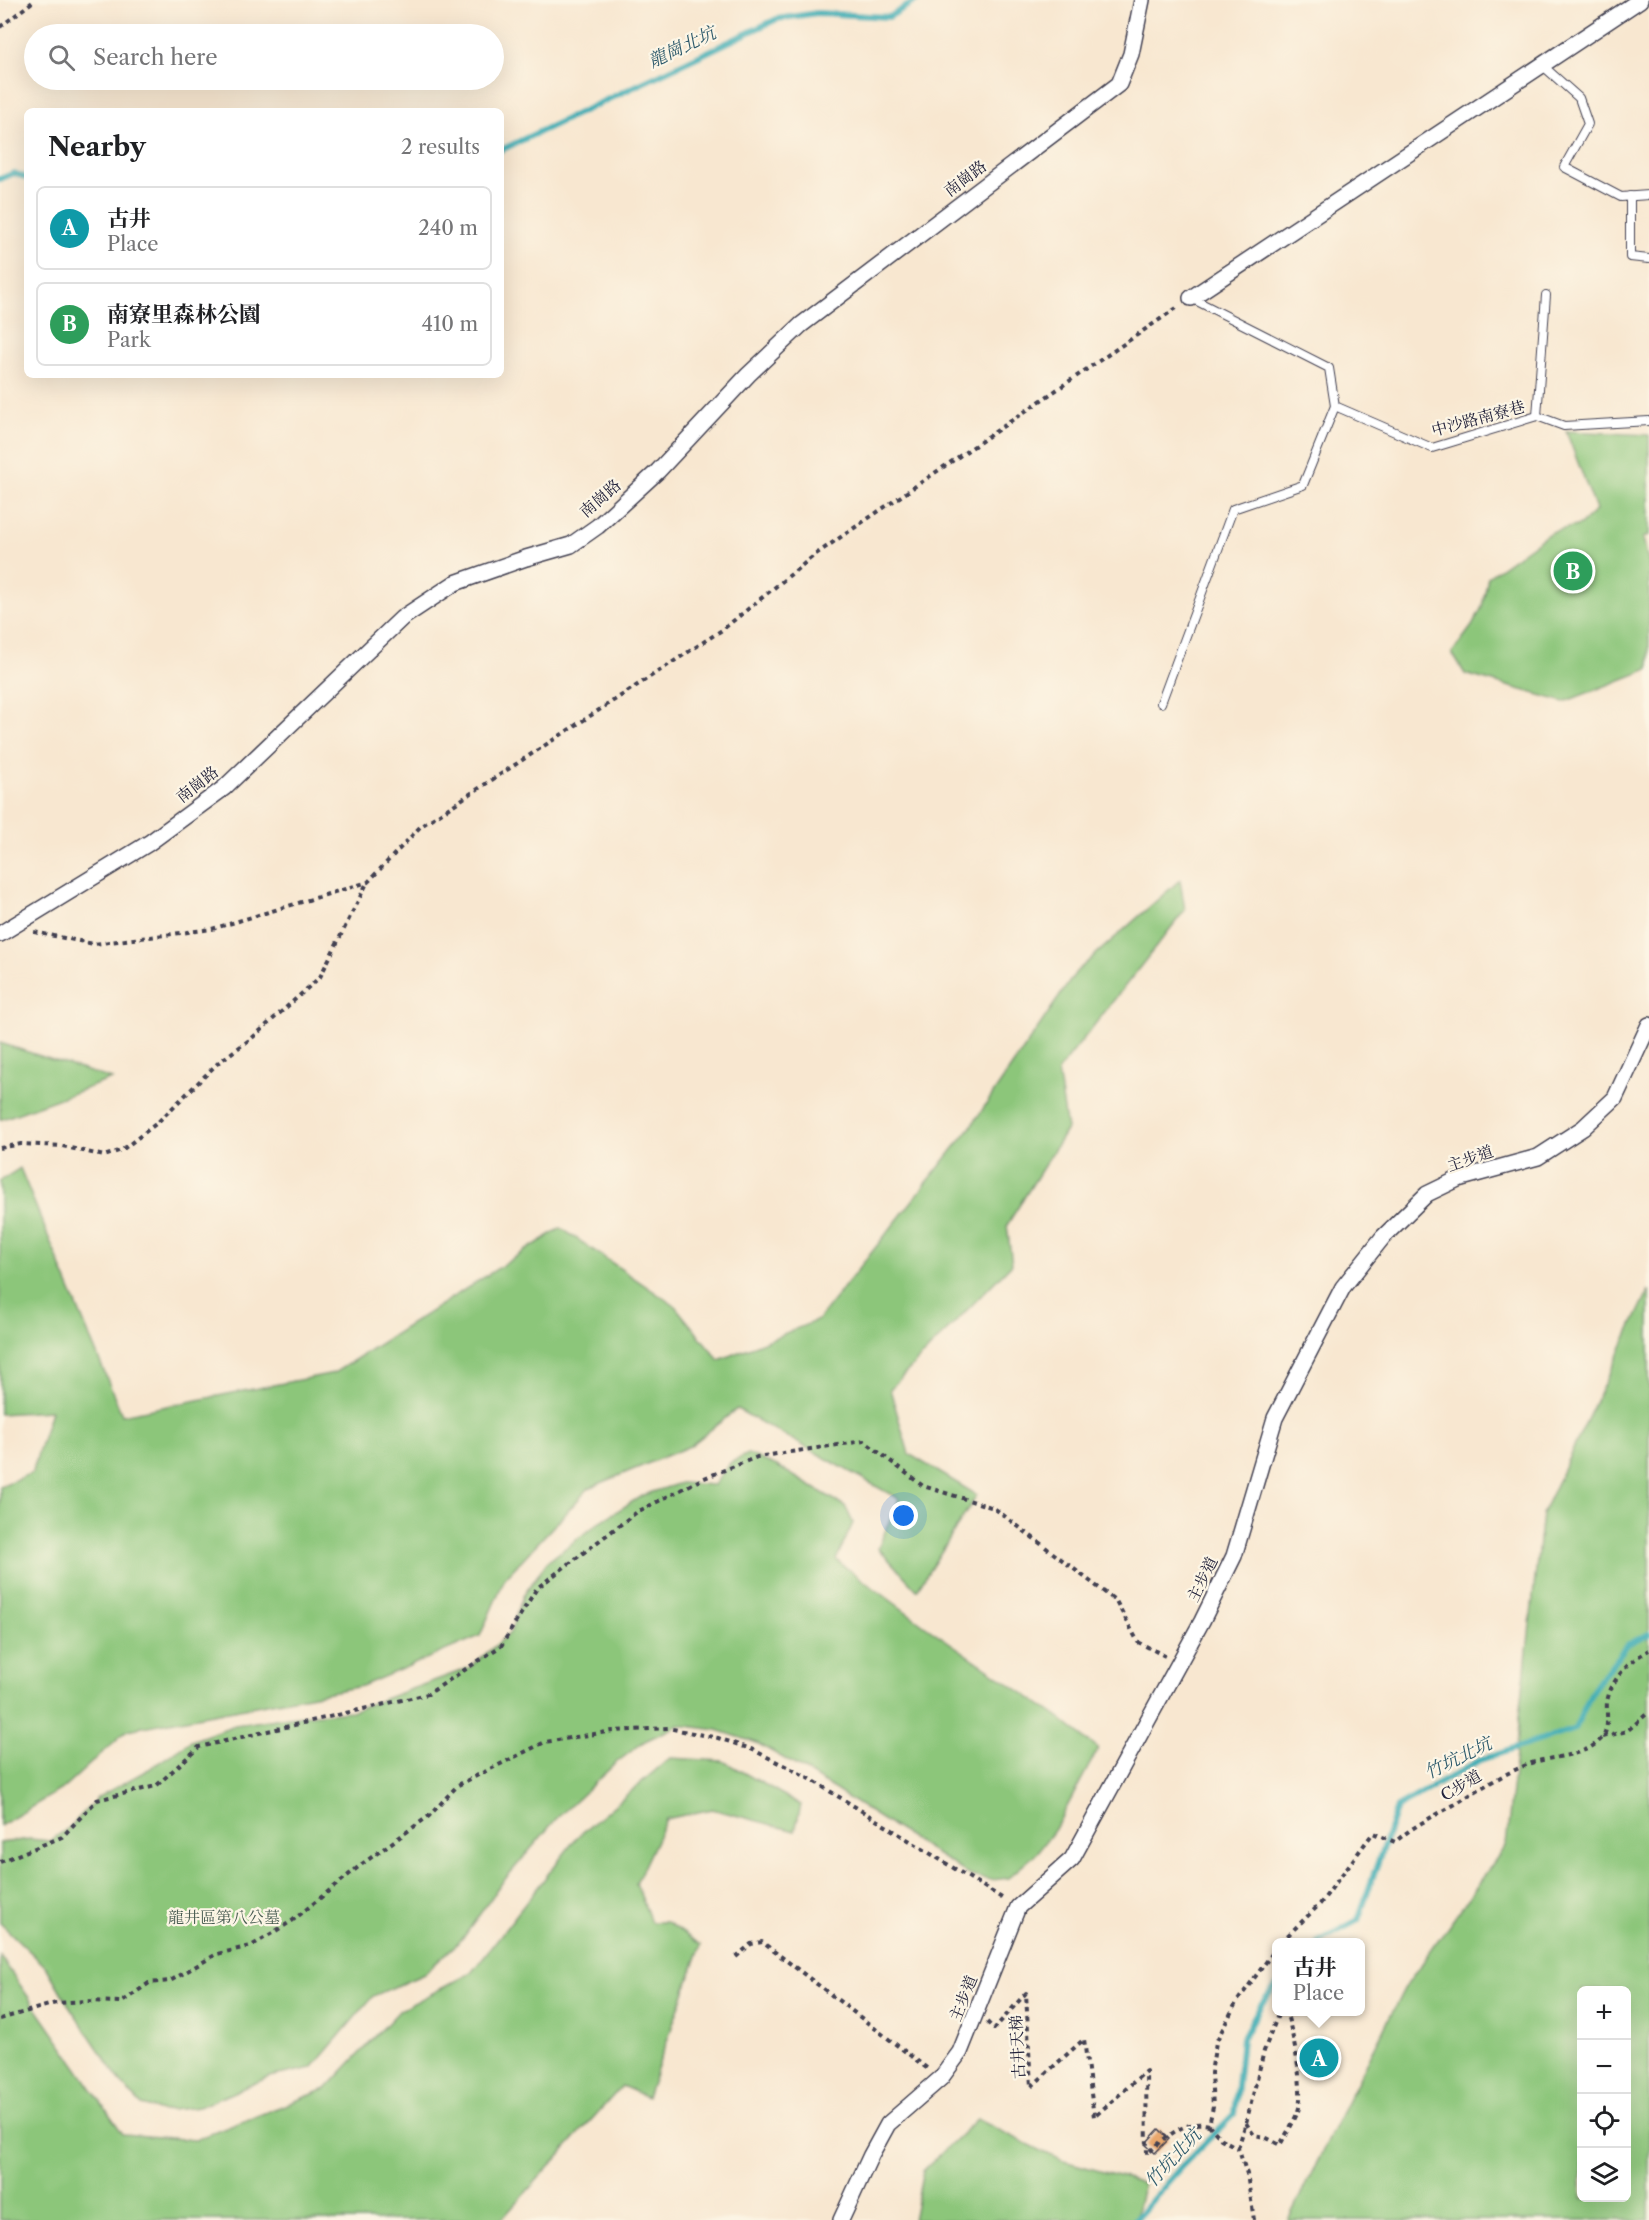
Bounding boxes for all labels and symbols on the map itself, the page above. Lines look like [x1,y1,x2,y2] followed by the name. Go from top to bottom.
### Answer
[645,21,722,72] water label: 龍崗北坑
[940,156,990,200] street label: 南崗路
[1429,396,1527,440] street label: 中沙路南寮巷
[575,475,625,521] street label: 南崗路
[1554,548,1592,594] pin: B
[172,761,222,807] street label: 南崗路
[1444,1141,1496,1175] street label: 主步道
[889,1501,918,1530] your location
[1182,1553,1222,1605] street label: 主步道
[1421,1731,1498,1784] water label: 竹坑北坑
[1437,1765,1485,1805] street label: C步道
[168,1907,280,1927] park label: 龍井區第八公墓
[945,1972,981,2024] street label: 主步道
[1005,2015,1029,2079] street label: 古井天梯
[1300,2036,1338,2080] pin: A
[1140,2122,1208,2192] water label: 竹坑北坑

